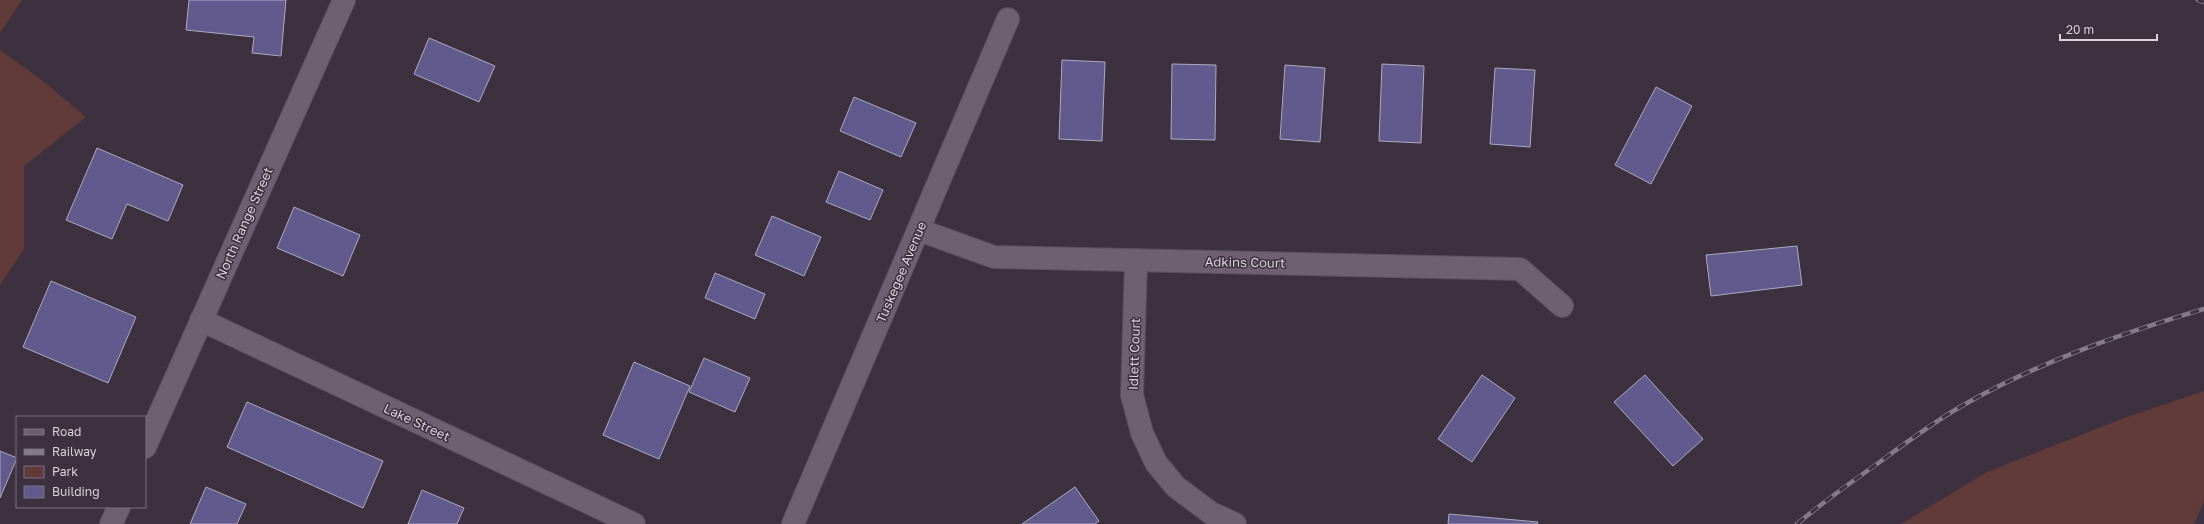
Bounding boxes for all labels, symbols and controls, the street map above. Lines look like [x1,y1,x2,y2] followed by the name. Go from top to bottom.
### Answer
[2060,16,2157,42] scale bar
[2066,22,2094,37] text: 20 m
[212,165,276,281] street label: North Range Street
[872,219,930,325] street label: Tuskegee Avenue
[1205,253,1285,271] street label: Adkins Court
[1125,318,1143,390] street label: Idlett Court
[381,400,453,444] street label: Lake Street
[16,416,146,508] legend
[52,424,81,439] text: Road
[52,444,97,459] text: Railway
[52,464,78,479] text: Park
[52,484,100,499] text: Building

